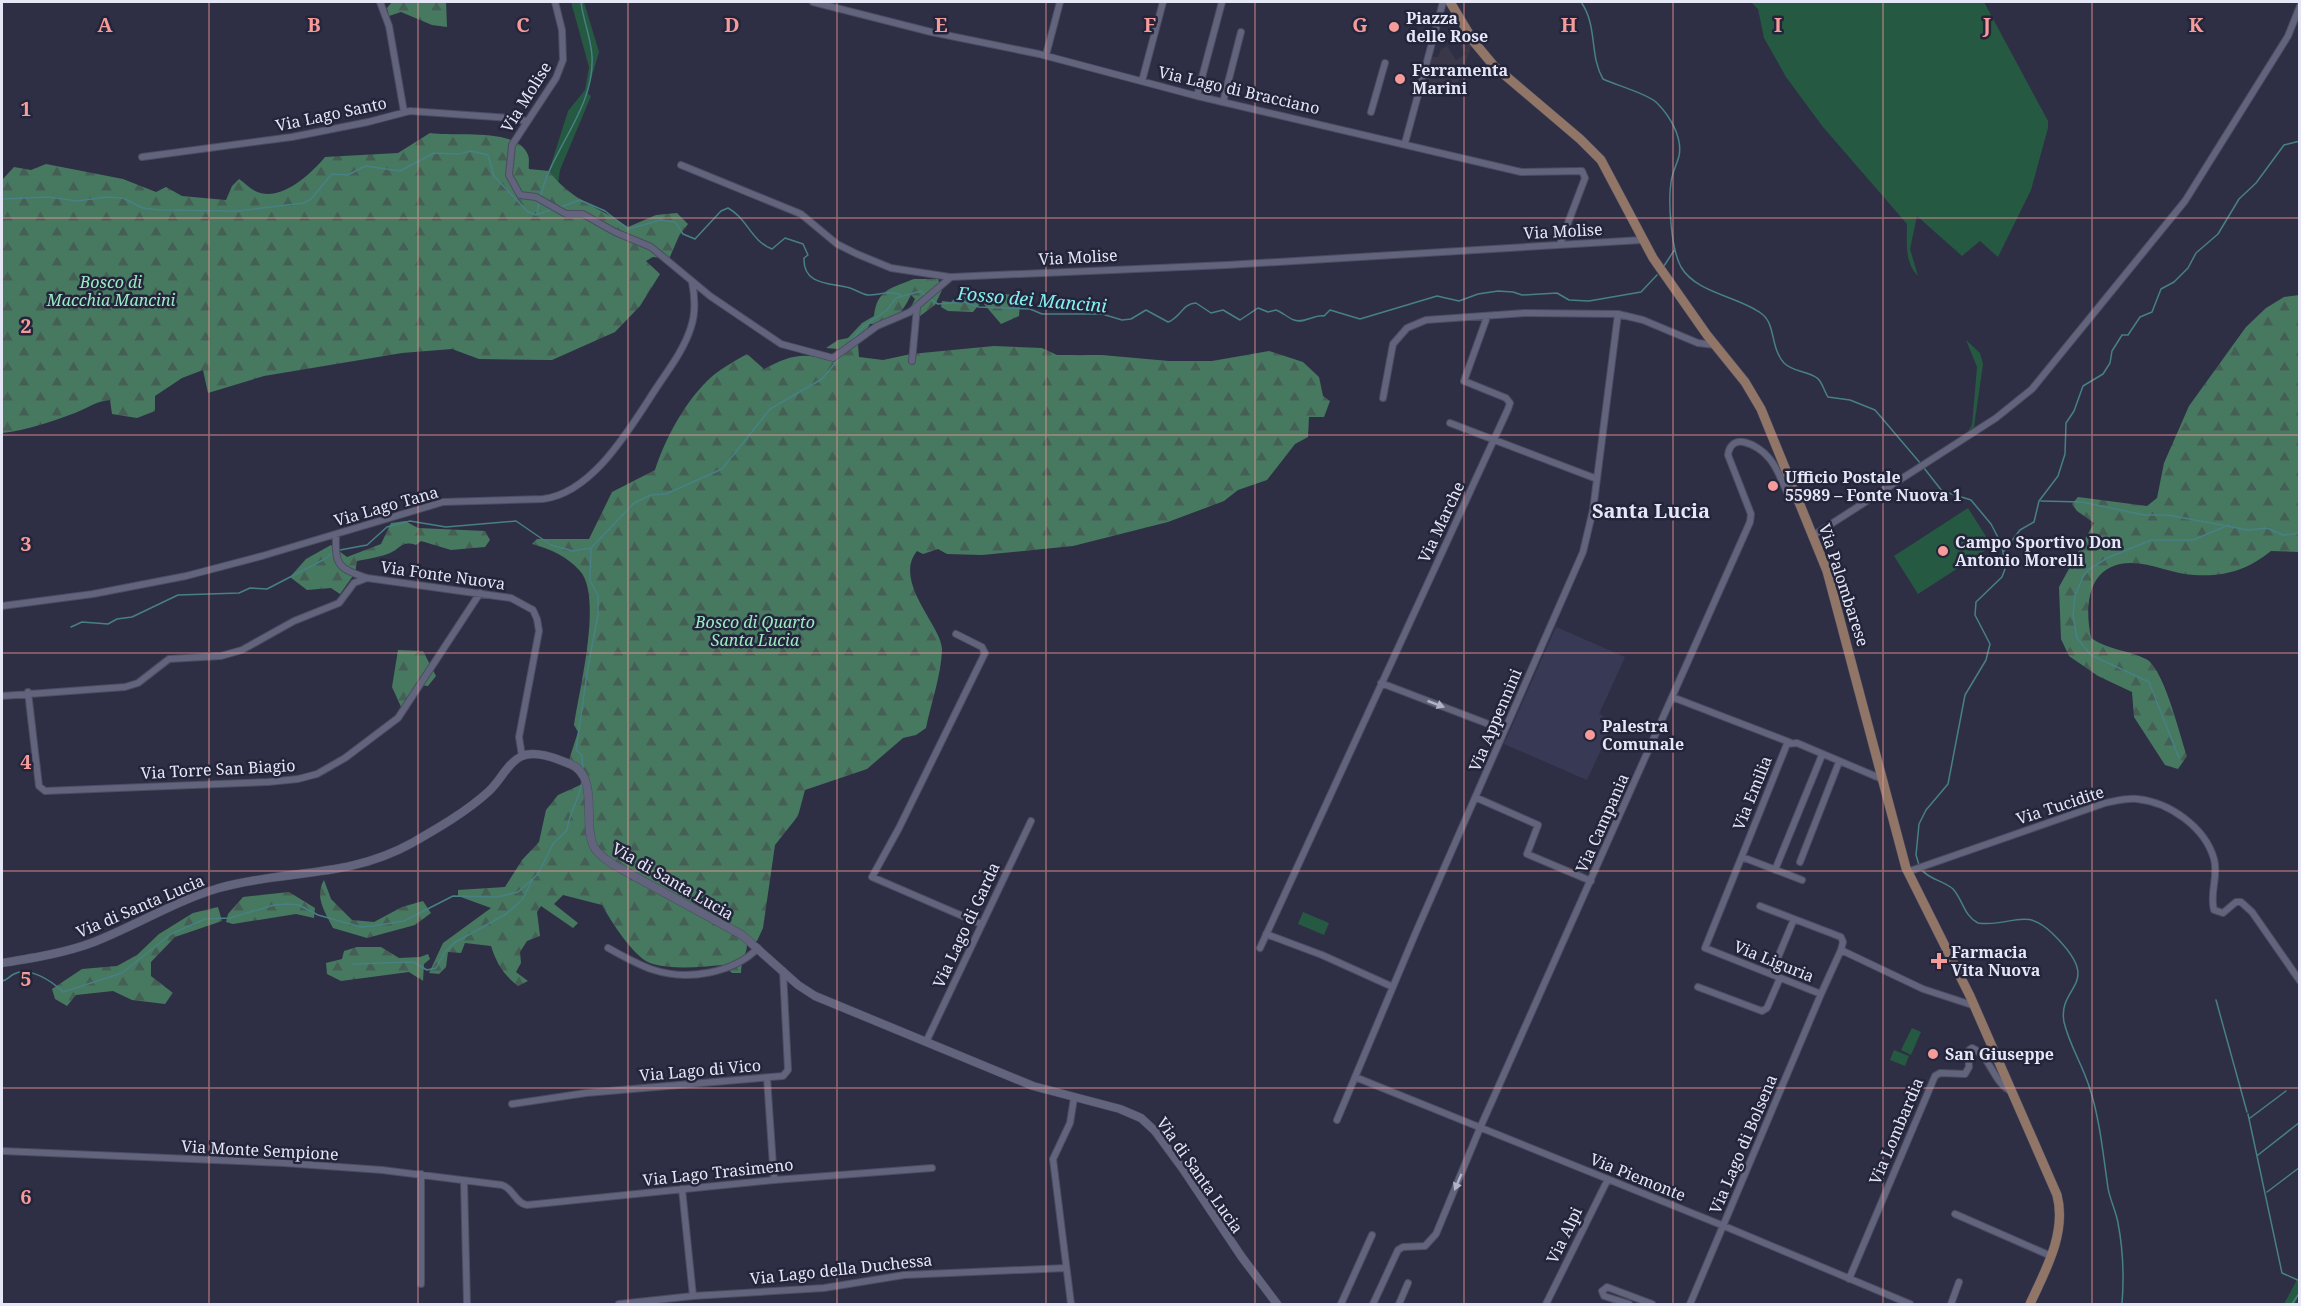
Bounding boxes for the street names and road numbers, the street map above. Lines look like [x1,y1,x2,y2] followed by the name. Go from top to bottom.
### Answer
[496,58,556,136] street label: Via Molise
[1156,61,1322,119] street label: Via Lago di Bracciano
[273,91,389,137] street label: Via Lago Santo
[1523,218,1603,244] street label: Via Molise
[1038,244,1118,270] street label: Via Molise
[1413,478,1469,566] street label: Via Marche
[331,481,441,531] street label: Via Lago Tana
[1814,521,1874,649] street label: Via Palombarese
[379,555,507,595] street label: Via Fonte Nuova
[1463,665,1527,775] street label: Via Appennini
[1727,753,1777,833] street label: Via Emilia
[140,754,296,784] street label: Via Torre San Biagio
[1570,770,1634,876] street label: Via Campania
[2013,780,2107,830] street label: Via Tucidite
[608,837,738,925] street label: Via di Santa Lucia
[927,859,1005,991] street label: Via Lago di Garda
[73,869,207,943] street label: Via di Santa Lucia
[1731,935,1817,987] street label: Via Liguria
[638,1054,762,1086] street label: Via Lago di Vico
[1704,1071,1782,1217] street label: Via Lago di Bolsena
[1864,1074,1928,1188] street label: Via Lombardia
[1152,1113,1248,1237] street label: Via di Santa Lucia
[181,1135,339,1165] street label: Via Monte Sempione
[1587,1148,1689,1206] street label: Via Piemonte
[641,1153,795,1191] street label: Via Lago Trasimeno
[1541,1203,1587,1267] street label: Via Alpi
[749,1248,933,1290] street label: Via Lago della Duchessa

